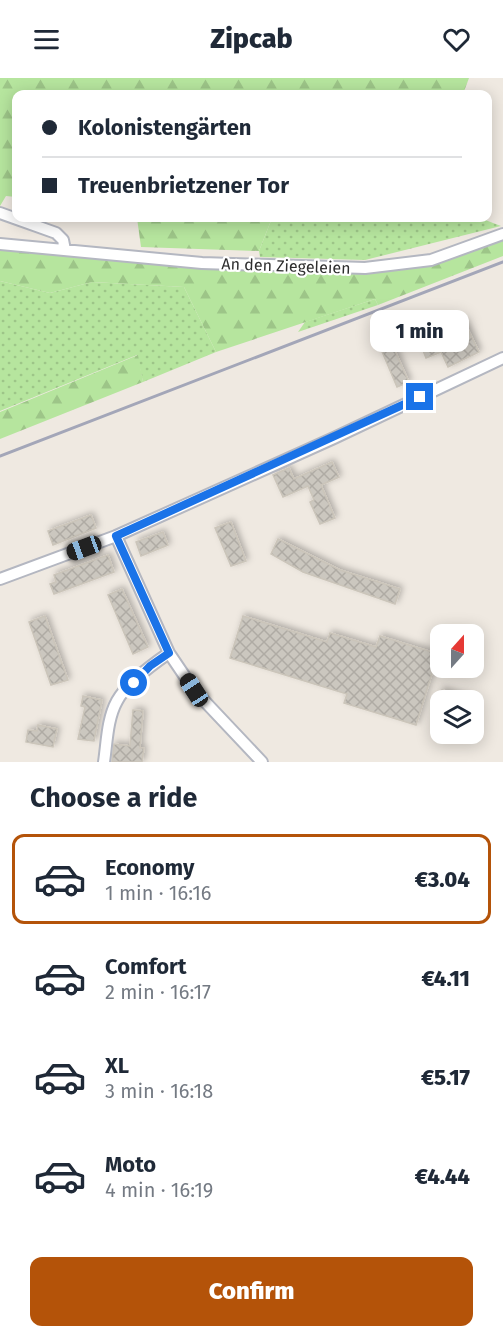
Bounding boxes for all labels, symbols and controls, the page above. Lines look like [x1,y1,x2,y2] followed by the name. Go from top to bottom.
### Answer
[30,23,63,56] icon: menu
[210,23,293,55] text: Zipcab
[440,23,473,56] icon: heart
[78,114,252,141] text: Kolonistengärten
[78,172,289,199] text: Treuenbrietzener Tor
[221,254,351,278] street label: An den Ziegeleien
[370,310,470,352] callout: 1 min
[396,319,443,343] text: 1 min
[406,383,433,410] route end
[64,533,104,563] car
[430,624,484,678] north arrow
[430,624,484,744] map controls
[120,669,147,696] route start
[177,670,211,710] car
[430,690,484,744] button: layers
[30,782,197,814] text: Choose a ride
[33,852,87,906] icon: car
[105,854,194,881] text: Economy
[415,866,470,893] text: €3.04
[105,881,212,905] text: 1 min · 16:16
[33,951,87,1005] icon: car
[105,953,186,980] text: Comfort
[421,965,470,992] text: €4.11
[105,980,211,1004] text: 2 min · 16:17
[33,1050,87,1104] icon: car
[105,1052,129,1079] text: XL
[421,1064,470,1091] text: €5.17
[105,1079,213,1103] text: 3 min · 16:18
[33,1149,87,1203] icon: car
[105,1151,156,1178] text: Moto
[415,1163,470,1190] text: €4.44
[105,1178,213,1202] text: 4 min · 16:19
[30,1257,473,1326] button: Confirm

